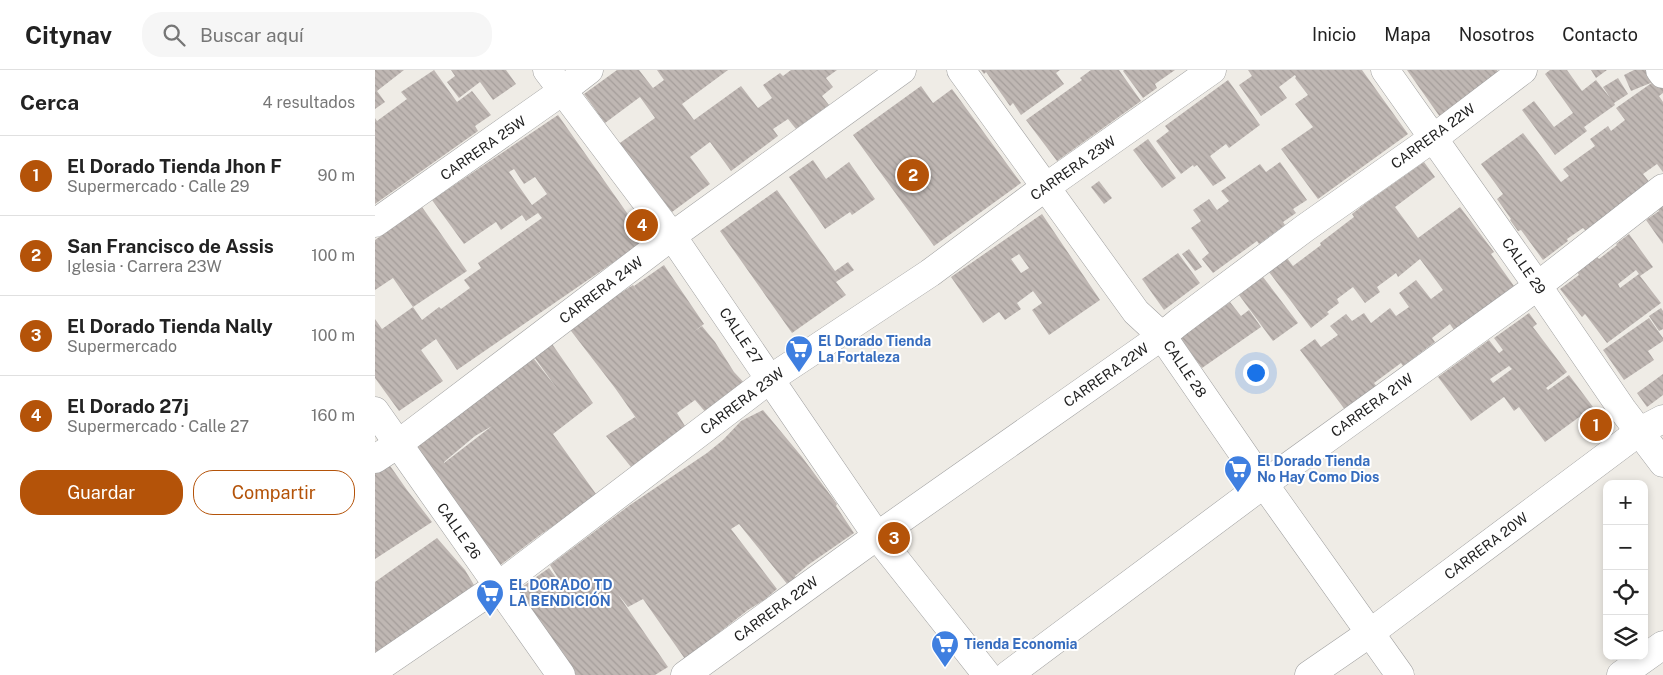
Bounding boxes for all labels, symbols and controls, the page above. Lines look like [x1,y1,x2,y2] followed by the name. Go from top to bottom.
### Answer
[142,12,492,57] search box
[25,21,112,49] text: Citynav
[160,21,188,49] icon: search
[200,24,304,46] text: Buscar aquí
[1312,24,1356,45] text: Inicio
[1384,24,1431,45] text: Mapa
[1459,24,1534,45] text: Nosotros
[1562,24,1638,45] text: Contacto
[20,90,79,115] text: Cerca
[263,93,355,112] text: 4 resultados
[1388,100,1479,172] street label: CARRERA 22W
[437,112,529,183] street label: CARRERA 25W
[1027,132,1119,203] street label: CARRERA 23W
[67,155,282,177] text: El Dorado Tienda Jhon F
[897,156,929,194] pin: 2
[33,166,39,185] text: 1
[318,166,355,185] text: 90 m
[67,177,249,196] text: Supermercado · Calle 29
[626,206,658,244] pin: 4
[67,235,274,257] text: San Francisco de Assis
[1499,235,1549,297] street label: CALLE 29
[31,246,41,265] text: 2
[311,246,355,265] text: 100 m
[556,253,646,327] street label: CARRERA 24W
[67,257,222,276] text: Iglesia · Carrera 23W
[716,305,766,367] street label: CALLE 27
[67,315,273,337] text: El Dorado Tienda Nally
[31,326,41,345] text: 3
[311,326,355,345] text: 100 m
[818,333,931,365] place label: El Dorado Tienda La Fortaleza
[784,334,814,373] supermarket icon: El Dorado Tienda La Fortaleza
[67,337,177,356] text: Supermercado
[1160,338,1210,400] street label: CALLE 28
[1060,339,1152,410] street label: CARRERA 22W
[1243,360,1269,386] your location
[697,364,787,438] street label: CARRERA 23W
[1328,370,1417,440] street label: CARRERA 21W
[67,395,189,417] text: El Dorado 27j
[31,406,41,425] text: 4
[311,406,355,425] text: 160 m
[1580,406,1612,444] pin: 1
[67,417,249,436] text: Supermercado · Calle 27
[1257,453,1379,485] place label: El Dorado Tienda No Hay Como Dios
[1223,454,1253,493] supermarket icon: El Dorado Tienda No Hay Como Dios
[20,470,183,515] button: Guardar
[193,470,355,515] button: Compartir
[1603,480,1648,660] map controls
[1603,480,1648,525] button: +
[434,500,484,562] street label: CALLE 26
[1441,509,1531,583] street label: CARRERA 20W
[878,519,910,557] pin: 3
[1603,525,1648,570] button: −
[1603,570,1648,615] button: locate
[731,573,822,645] street label: CARRERA 22W
[509,577,613,609] place label: EL DORADO TD LA BENDICIÓN
[475,578,505,617] supermarket icon: EL DORADO TD LA BENDICIÓN
[1603,615,1648,660] button: layers
[930,629,960,668] supermarket icon: Tienda Economia
[964,636,1078,652] place label: Tienda Economia

